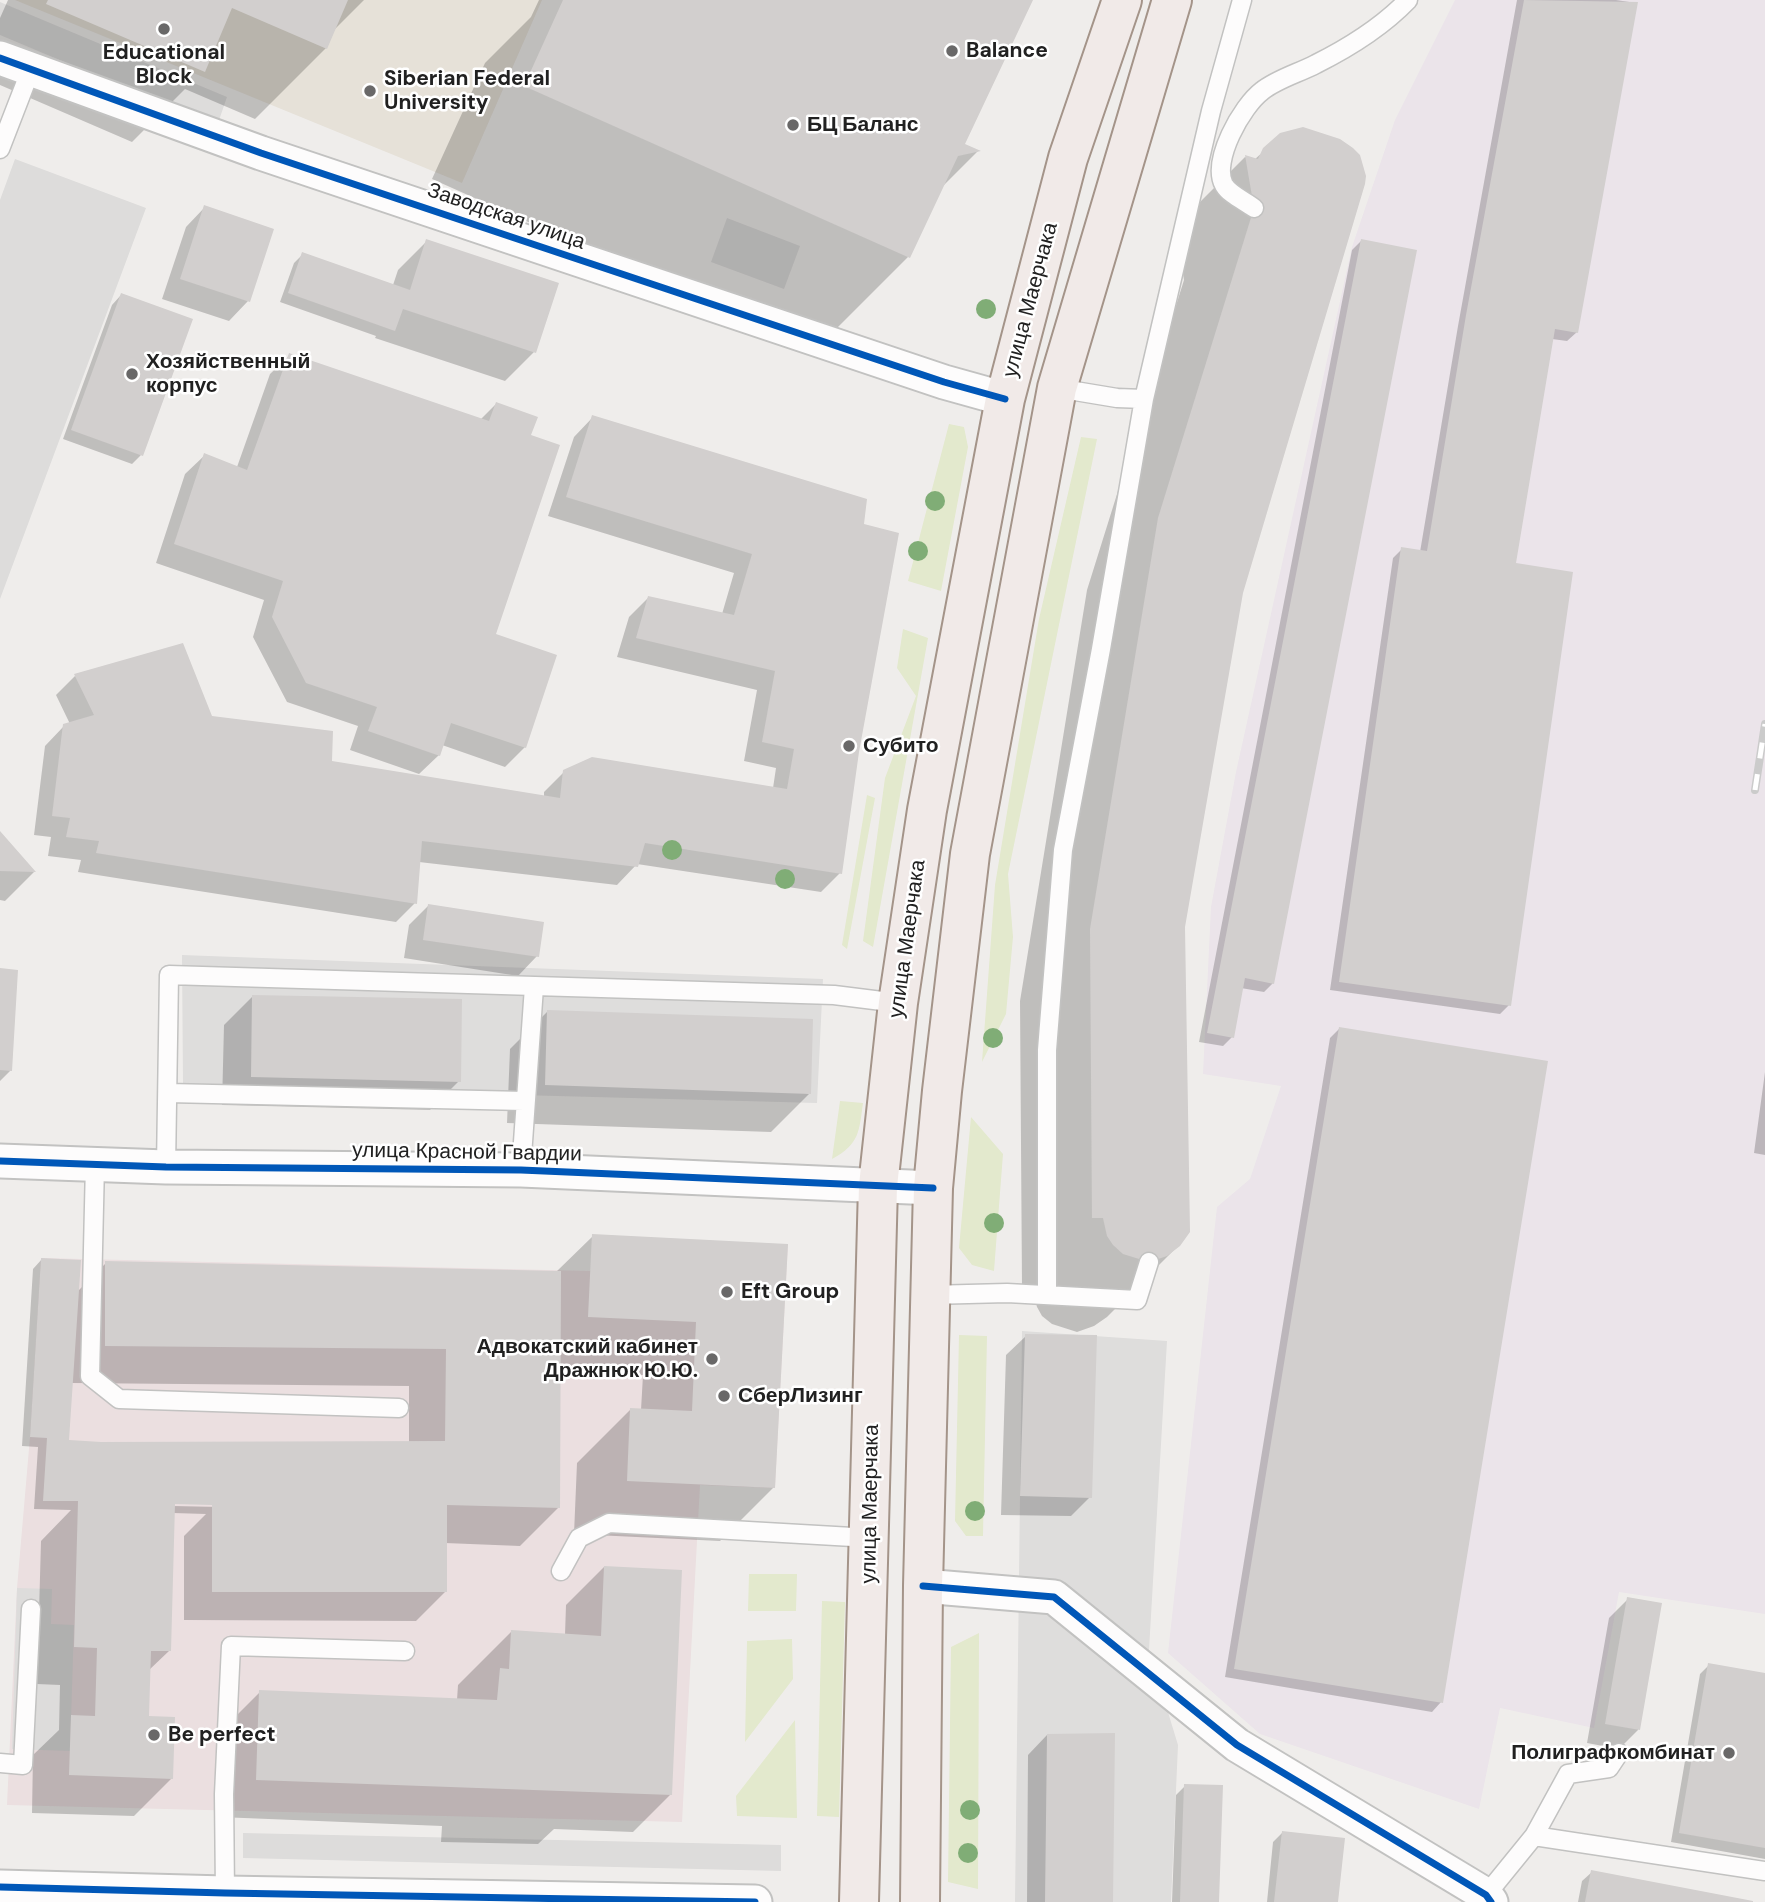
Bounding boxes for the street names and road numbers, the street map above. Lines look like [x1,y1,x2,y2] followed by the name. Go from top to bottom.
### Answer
[424,178,588,256] street label: Заводская улица
[998,220,1064,380] street label: улица Маерчака
[884,858,932,1020] street label: улица Маерчака
[352,1138,582,1168] street label: улица Красной Гвардии
[857,1424,885,1584] street label: улица Маерчака

